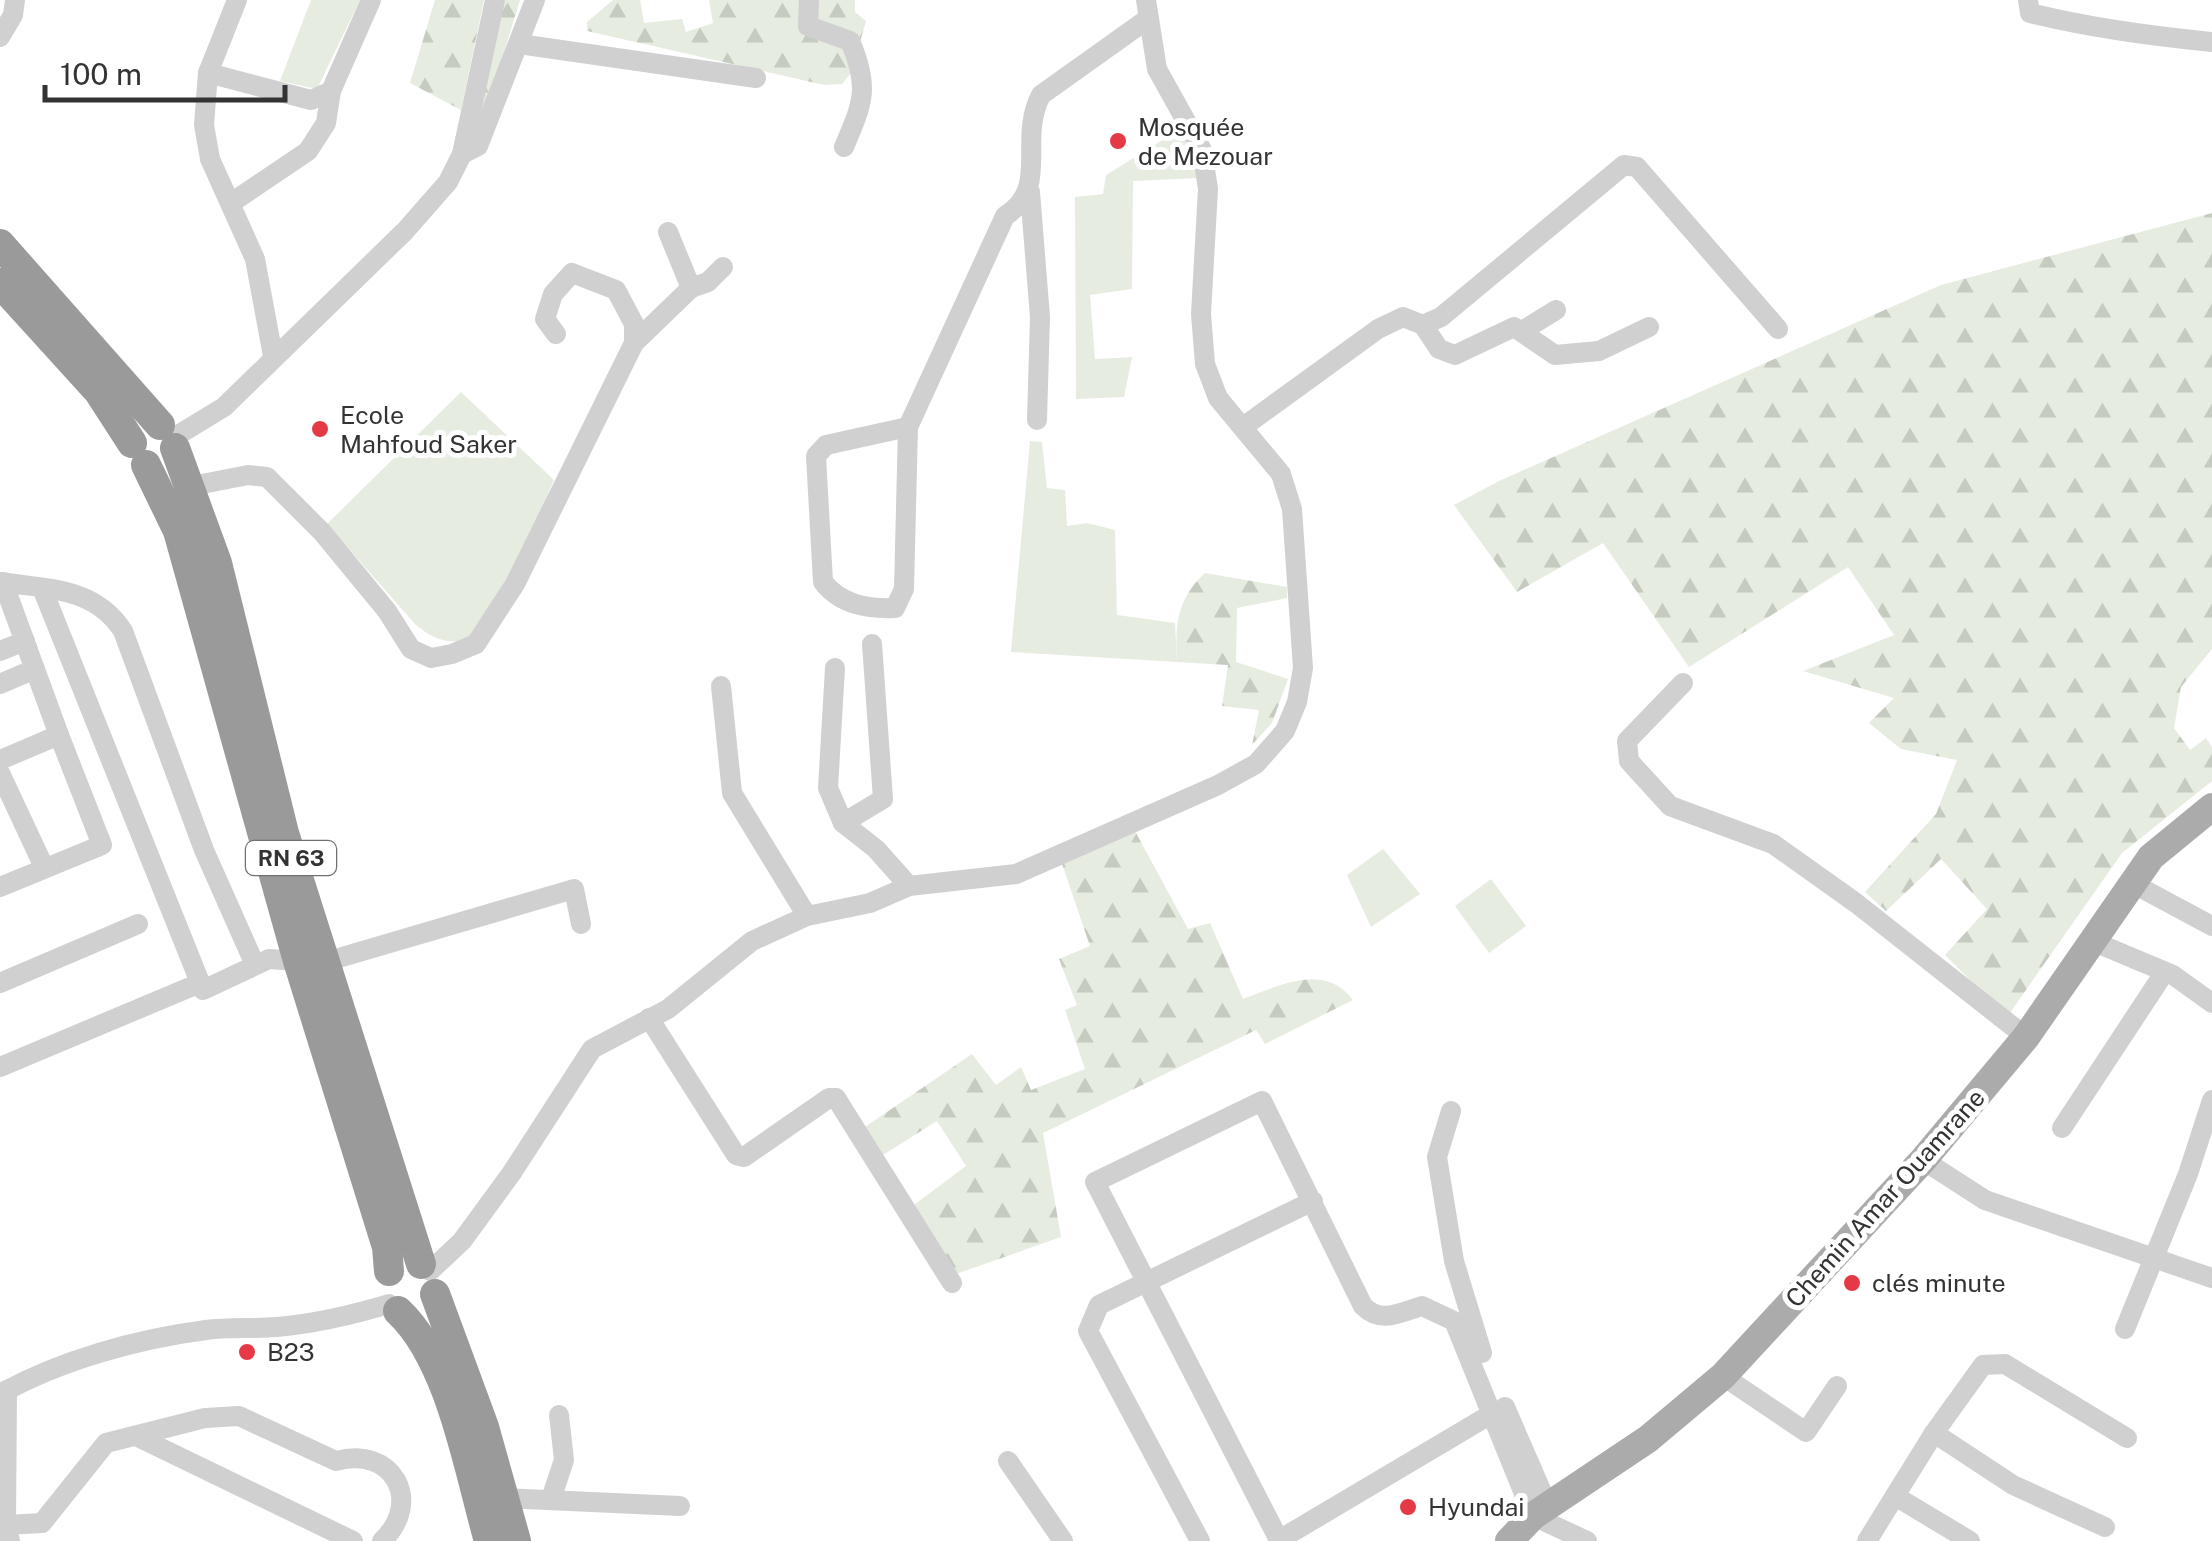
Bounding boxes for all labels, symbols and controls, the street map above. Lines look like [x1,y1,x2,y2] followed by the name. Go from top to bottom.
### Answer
[45,40,285,102] scale bar
[60,56,142,92] text: 100 m
[1138,112,1273,171] place label: Mosquée de Mezouar
[1107,130,1129,152] marker: Mosquée de Mezouar
[340,400,517,459] place label: Ecole Mahfoud Saker
[309,418,331,440] marker: Ecole Mahfoud Saker
[246,841,336,875] road number: RN 63
[1779,1083,1991,1313] street label: Chemin Amar Ouamrane
[1872,1268,2006,1298] place label: clés minute
[1841,1272,1863,1294] marker: clés minute
[267,1337,314,1367] place label: B23
[236,1341,258,1363] marker: B23
[1428,1492,1525,1522] place label: Hyundai
[1397,1496,1419,1518] marker: Hyundai

